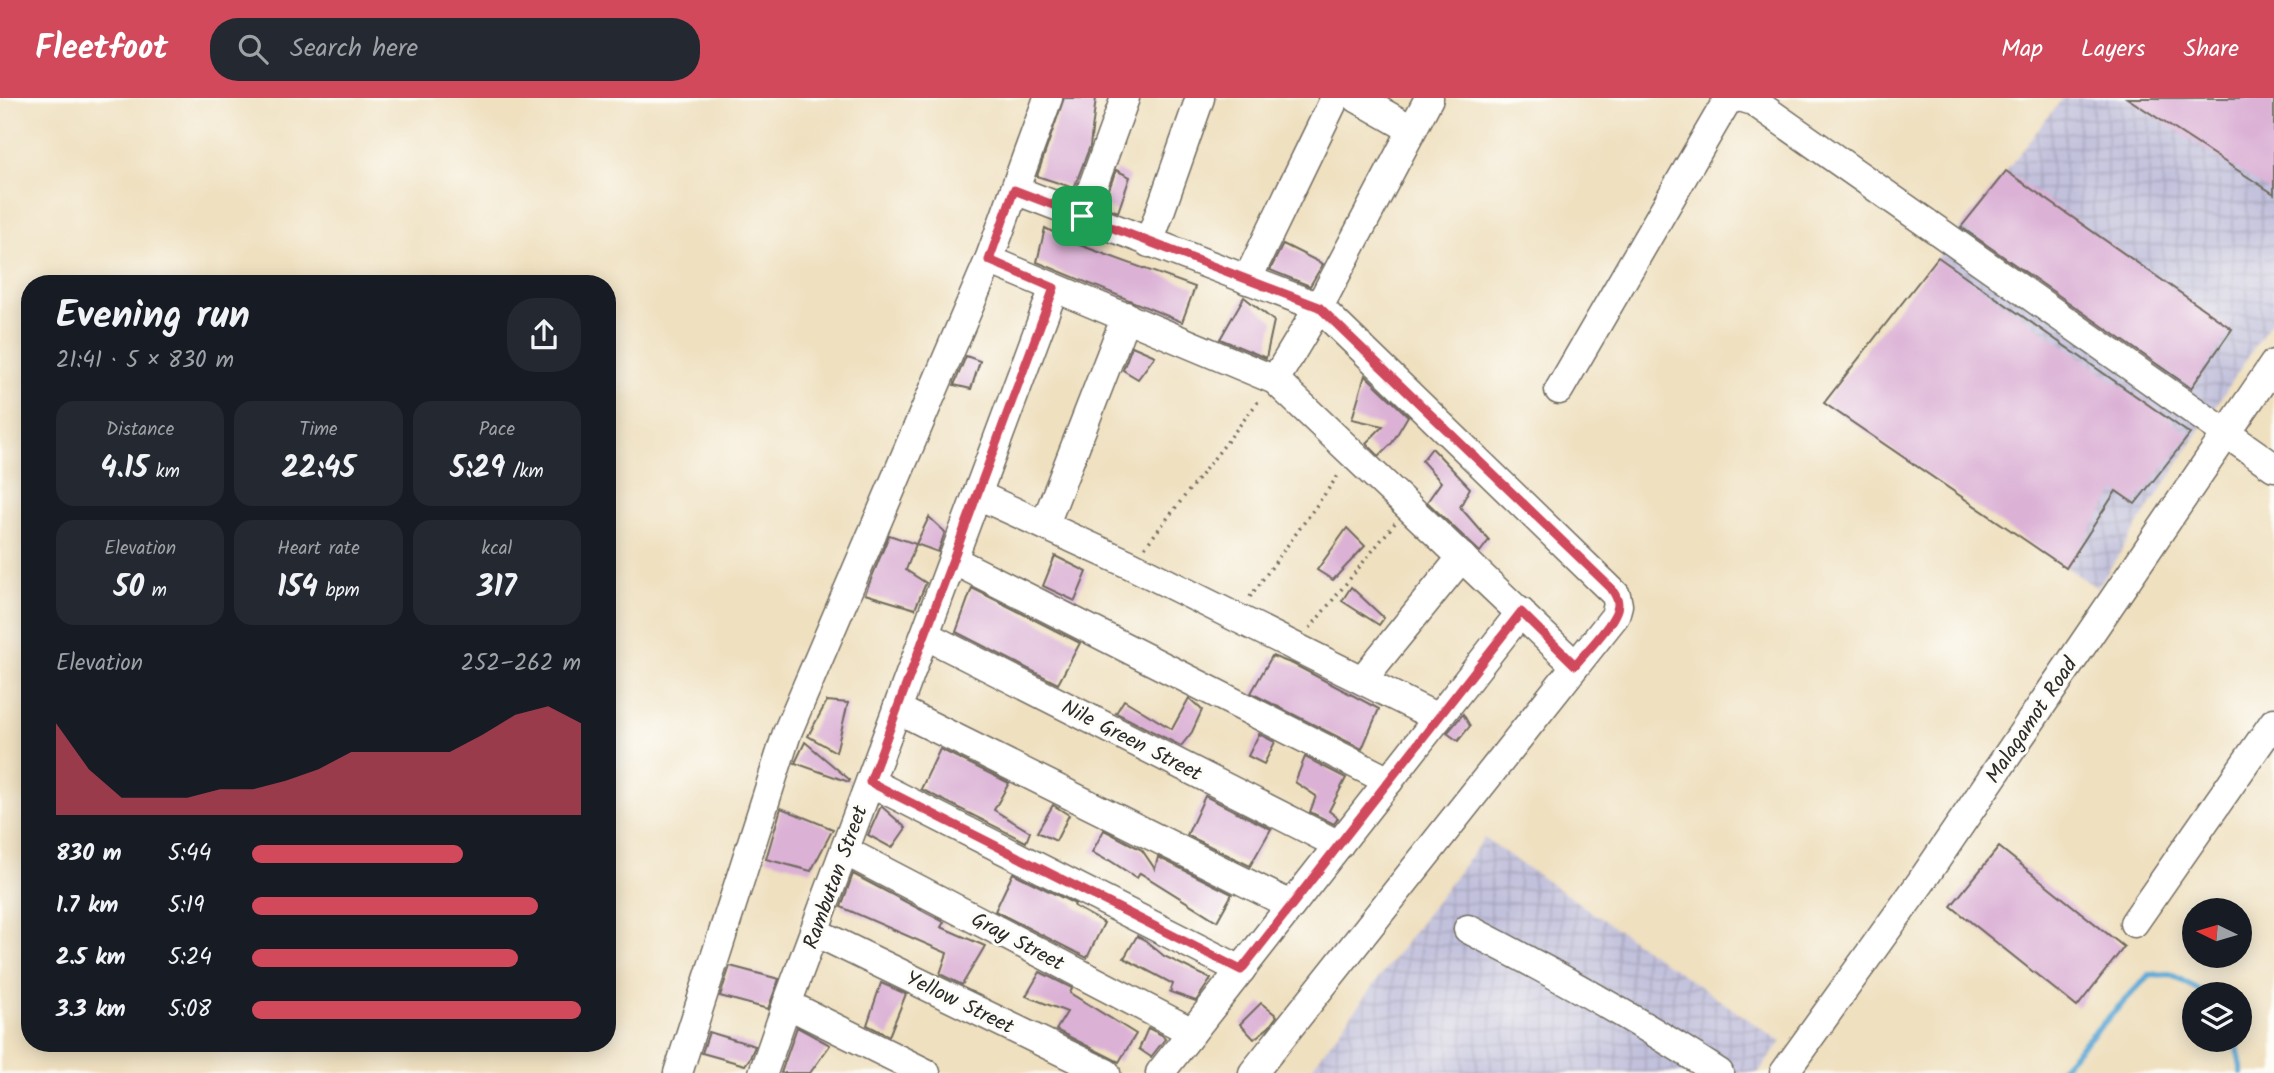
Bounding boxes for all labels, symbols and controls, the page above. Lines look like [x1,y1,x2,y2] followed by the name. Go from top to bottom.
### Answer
[210,18,700,81] search box
[35,23,168,76] text: Fleetfoot
[290,28,418,70] text: Search here
[234,30,272,68] icon: search
[2001,30,2043,69] text: Map
[2081,30,2145,69] text: Layers
[2183,30,2239,69] text: Share
[1052,186,1112,246] pin
[1063,197,1101,235] icon: arrive
[56,287,250,347] text: Evening run
[507,298,581,372] button: share
[56,343,234,379] text: 21:41 · 5 × 830 m
[106,415,174,445] text: Distance
[299,415,338,445] text: Time
[479,415,515,445] text: Pace
[100,445,148,493] text: 4.15
[282,445,355,493] text: 22:45
[450,445,505,493] text: 5:29
[148,457,180,487] text: km
[505,457,544,487] text: /km
[104,534,176,564] text: Elevation
[277,534,360,564] text: Heart rate
[481,534,512,564] text: kcal
[114,564,144,612] text: 50
[277,564,318,612] text: 154
[477,564,517,612] text: 317
[144,576,167,606] text: m
[318,576,360,606] text: bpm
[56,646,143,682] text: Elevation
[461,646,581,682] text: 252–262 m
[1978,651,2087,791] street label: Malagamot Road
[1055,692,1208,791] street label: Nile Green Street
[795,800,878,954] street label: Rambutan Street
[56,836,122,872] text: 830 m
[168,836,211,872] text: 5:44
[56,888,118,924] text: 1.7 km
[168,888,204,924] text: 5:19
[2182,898,2252,968] north arrow
[2182,898,2252,1052] map controls
[965,904,1070,981] street label: Gray Street
[56,940,126,976] text: 2.5 km
[168,940,212,976] text: 5:24
[899,963,1020,1044] street label: Yellow Street
[2182,982,2252,1052] button: layers
[56,992,126,1028] text: 3.3 km
[168,992,211,1028] text: 5:08

